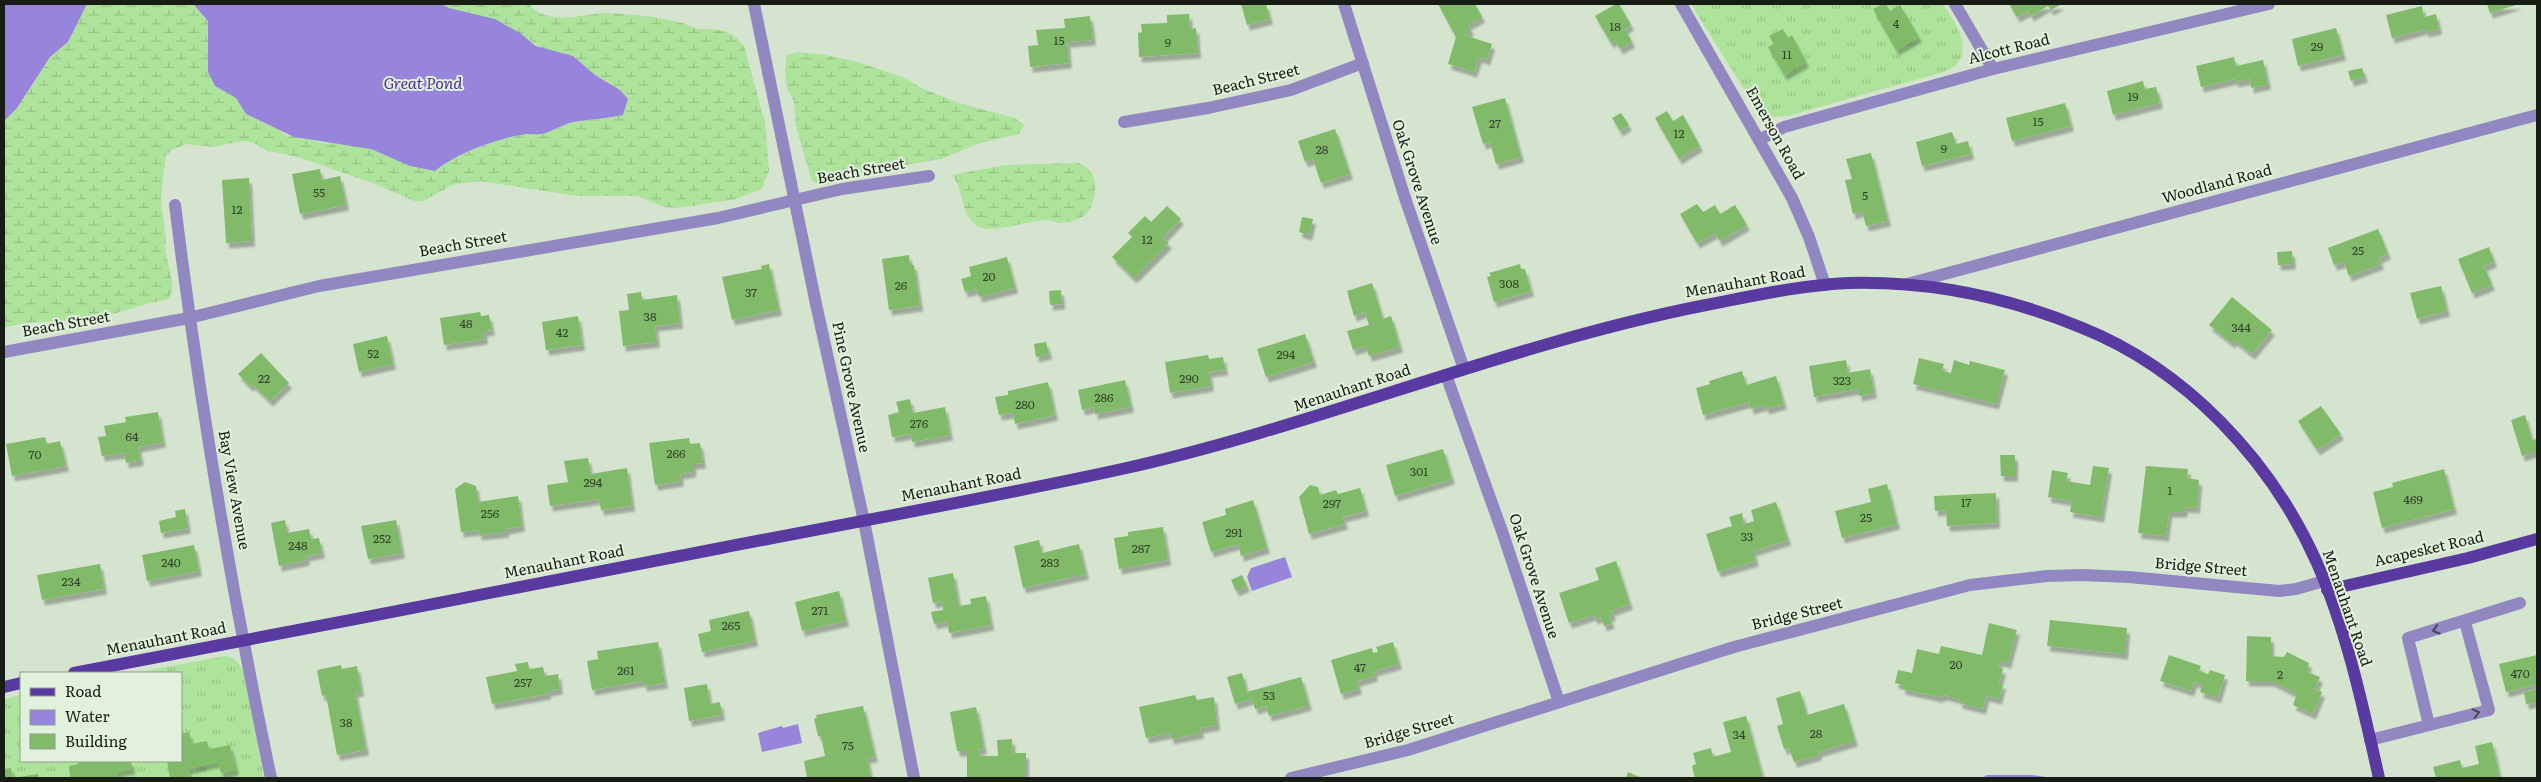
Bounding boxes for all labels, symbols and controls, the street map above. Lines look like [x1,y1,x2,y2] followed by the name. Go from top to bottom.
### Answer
[1893,14,1900,32] house number: 4
[1609,17,1621,35] house number: 18
[1965,26,2052,69] street label: Alcott Road
[1054,31,1064,49] house number: 15
[1165,33,1171,51] house number: 9
[2311,37,2323,55] house number: 29
[1782,45,1792,63] house number: 11
[1210,57,1302,100] street label: Beach Street
[383,70,463,94] water label: Great Pond
[1741,81,1811,183] street label: Emerson Road
[2127,87,2139,105] house number: 19
[2033,112,2043,130] house number: 15
[1489,114,1501,132] house number: 27
[1387,116,1450,247] street label: Oak Grove Avenue
[1674,124,1684,142] house number: 12
[1941,139,1947,157] house number: 9
[1316,140,1329,158] house number: 28
[815,150,907,189] street label: Beach Street
[2159,157,2274,208] street label: Woodland Road
[313,183,325,201] house number: 55
[1862,186,1868,204] house number: 5
[232,200,242,218] house number: 12
[417,223,509,262] street label: Beach Street
[1142,230,1152,248] house number: 12
[2352,241,2364,259] house number: 25
[1683,259,1807,302] street label: Menauhant Road
[982,267,996,285] house number: 20
[1499,274,1519,292] house number: 308
[895,276,908,294] house number: 26
[745,283,757,301] house number: 37
[20,303,112,342] street label: Beach Street
[643,307,657,325] house number: 38
[459,314,473,332] house number: 48
[2231,318,2251,336] house number: 344
[827,319,878,455] street label: Pine Grove Avenue
[556,323,568,341] house number: 42
[367,344,379,362] house number: 52
[1277,345,1296,363] house number: 294
[1290,357,1413,416] street label: Menauhant Road
[258,369,270,387] house number: 22
[1179,369,1199,387] house number: 290
[1833,371,1851,389] house number: 323
[1094,388,1114,406] house number: 286
[1015,395,1035,413] house number: 280
[910,414,929,432] house number: 276
[125,427,139,445] house number: 64
[214,428,257,551] street label: Bay View Avenue
[667,444,686,462] house number: 266
[28,445,42,463] house number: 70
[898,461,1023,506] street label: Menauhant Road
[1410,462,1428,480] house number: 301
[584,473,603,491] house number: 294
[2168,481,2173,499] house number: 1
[2403,490,2423,508] house number: 469
[1961,493,1971,511] house number: 17
[1323,494,1341,512] house number: 297
[481,504,500,522] house number: 256
[1860,508,1872,526] house number: 25
[1504,510,1567,641] street label: Oak Grove Avenue
[1225,523,1243,541] house number: 291
[2372,524,2486,571] street label: Acapesket Road
[1741,527,1753,545] house number: 33
[373,529,391,547] house number: 252
[288,536,308,554] house number: 248
[501,538,626,583] street label: Menauhant Road
[1132,539,1150,557] house number: 287
[2318,546,2379,669] street label: Menauhant Road
[2154,550,2248,581] street label: Bridge Street
[161,553,181,571] house number: 240
[1040,553,1060,571] house number: 283
[61,572,81,590] house number: 234
[1749,590,1845,635] street label: Bridge Street
[812,601,829,619] house number: 271
[103,615,228,660] street label: Menauhant Road
[722,616,740,634] house number: 265
[2432,624,2441,635] one-way arrow
[1949,655,1963,673] house number: 20
[1354,658,1366,676] house number: 47
[617,661,635,679] house number: 261
[2510,664,2530,682] house number: 470
[2277,665,2283,683] house number: 2
[20,672,182,762] legend
[514,673,532,691] house number: 257
[65,679,101,702] text: Road
[1263,686,1275,704] house number: 53
[65,704,110,727] text: Water
[1361,706,1456,753] street label: Bridge Street
[2472,708,2481,719] one-way arrow
[339,713,353,731] house number: 38
[1810,724,1823,742] house number: 28
[1732,725,1746,743] house number: 34
[65,729,127,752] text: Building
[842,736,854,754] house number: 75

